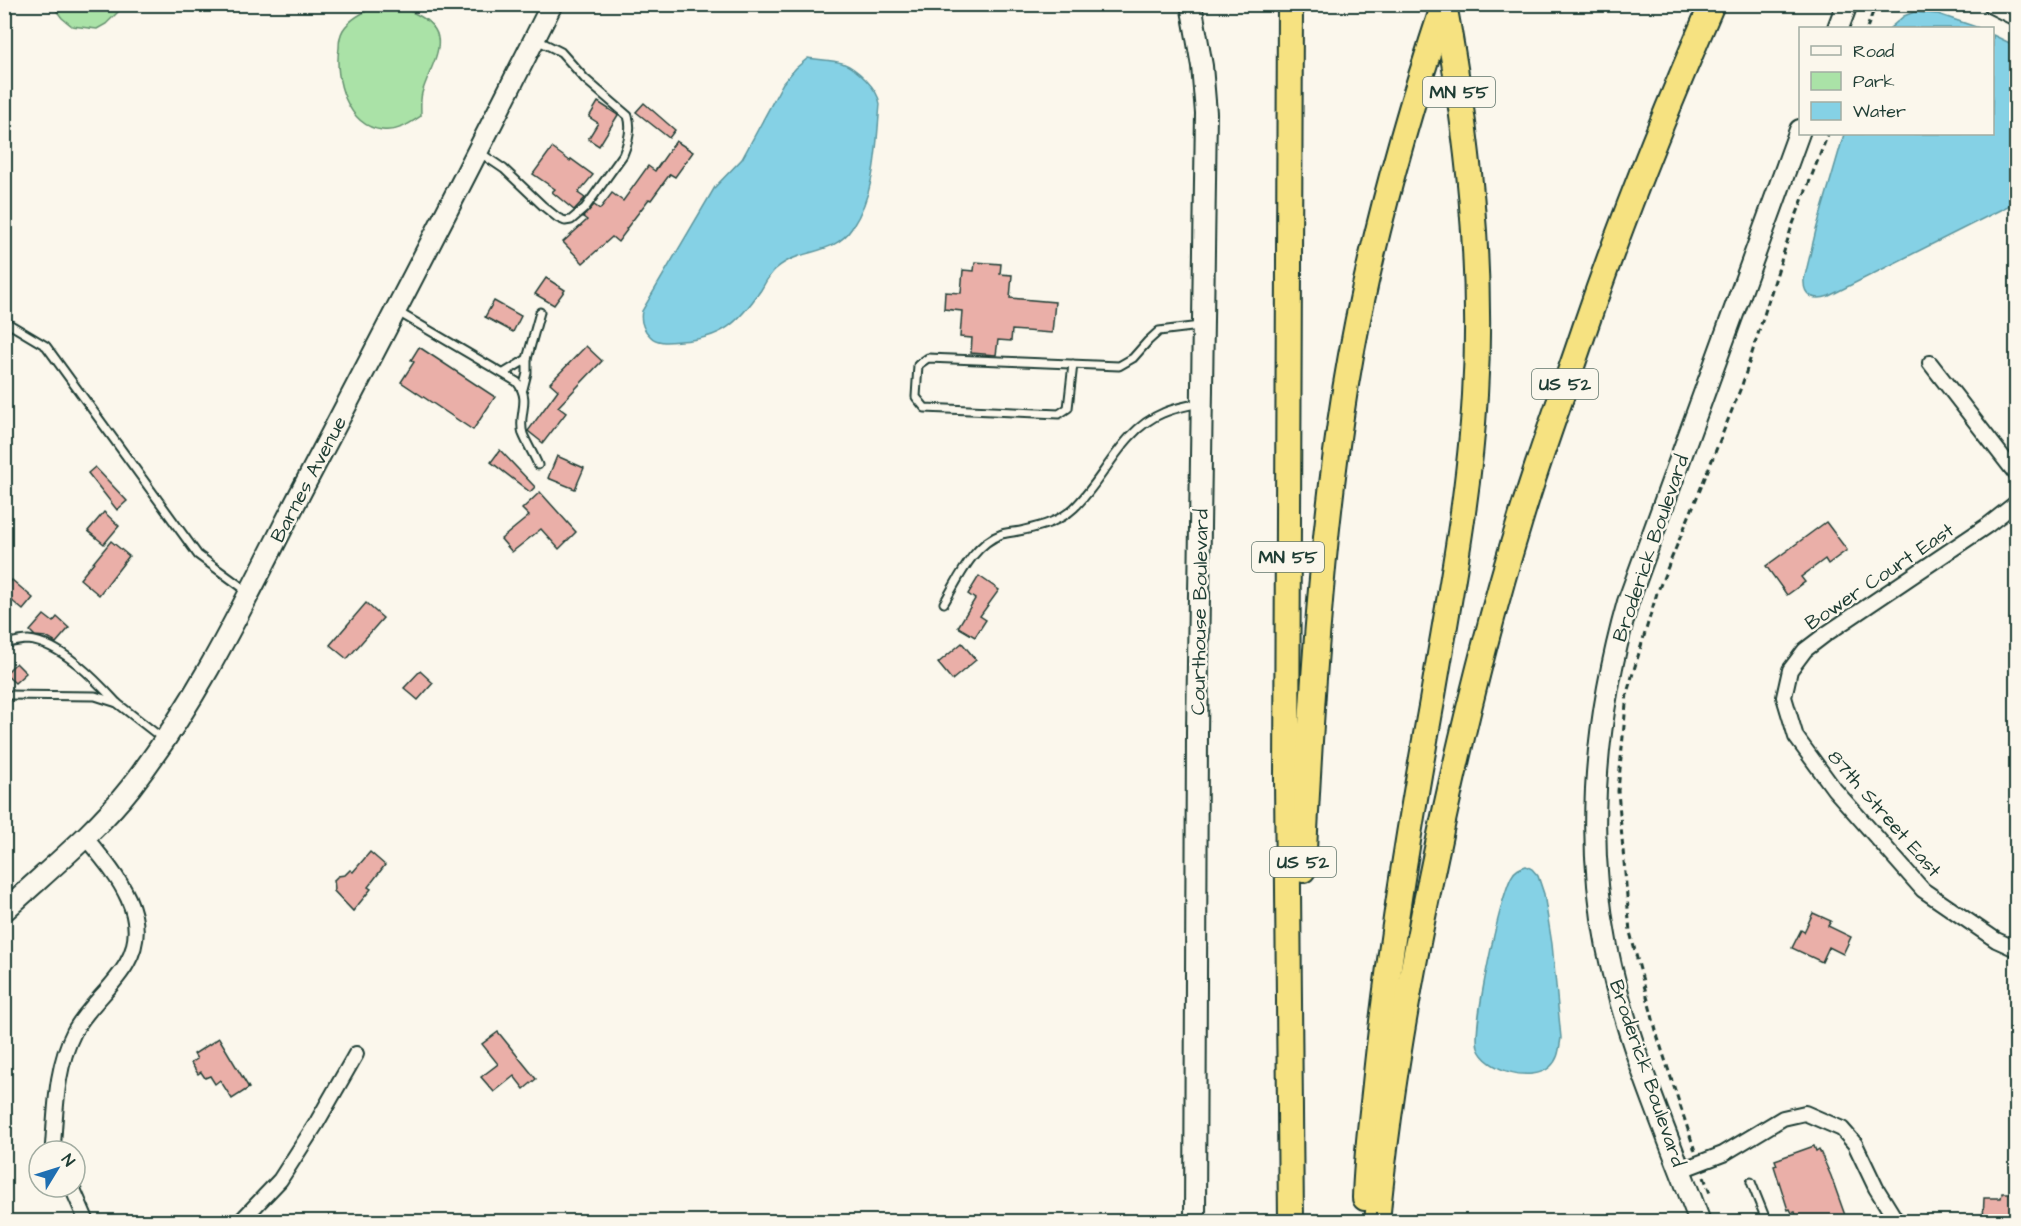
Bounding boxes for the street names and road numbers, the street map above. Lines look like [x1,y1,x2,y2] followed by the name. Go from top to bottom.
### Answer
[1423,77,1495,107] road number: MN 55
[1532,369,1598,399] road number: US 52
[264,411,354,548] street label: Barnes Avenue
[1606,451,1696,646] street label: Broderick Boulevard
[1184,509,1216,715] street label: Courthouse Boulevard
[1799,516,1960,637] street label: Bower Court East
[1252,542,1324,572] road number: MN 55
[1821,744,1948,884] street label: 87th Street East
[1270,847,1336,877] road number: US 52
[1602,976,1692,1171] street label: Broderick Boulevard

